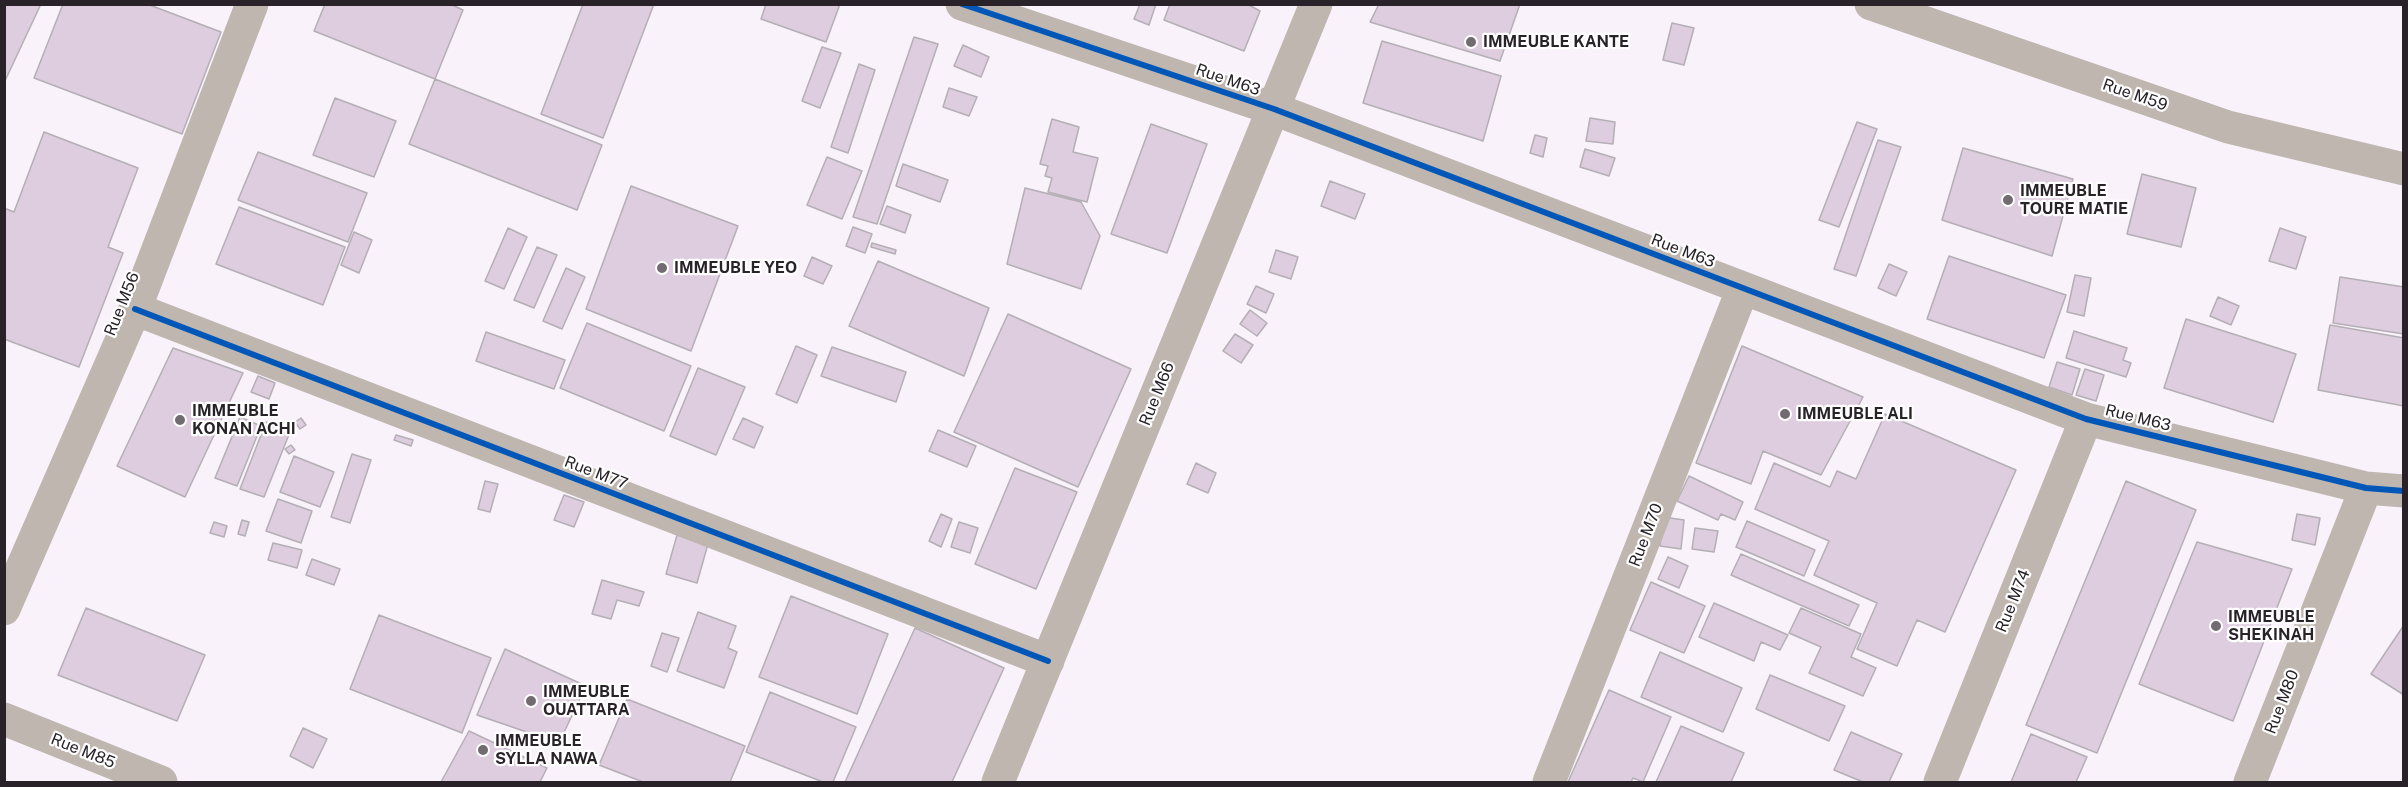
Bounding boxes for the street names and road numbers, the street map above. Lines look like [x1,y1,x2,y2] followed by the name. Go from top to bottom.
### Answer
[1193,60,1263,100] street label: Rue M63
[2100,75,2170,115] street label: Rue M59
[1648,230,1718,272] street label: Rue M63
[100,269,144,339] street label: Rue M56
[1136,359,1178,429] street label: Rue M66
[2103,401,2173,435] street label: Rue M63
[562,452,630,494] street label: Rue M77
[1625,501,1667,569] street label: Rue M70
[1992,567,2034,635] street label: Rue M74
[2261,667,2303,737] street label: Rue M80
[48,729,118,773] street label: Rue M85

